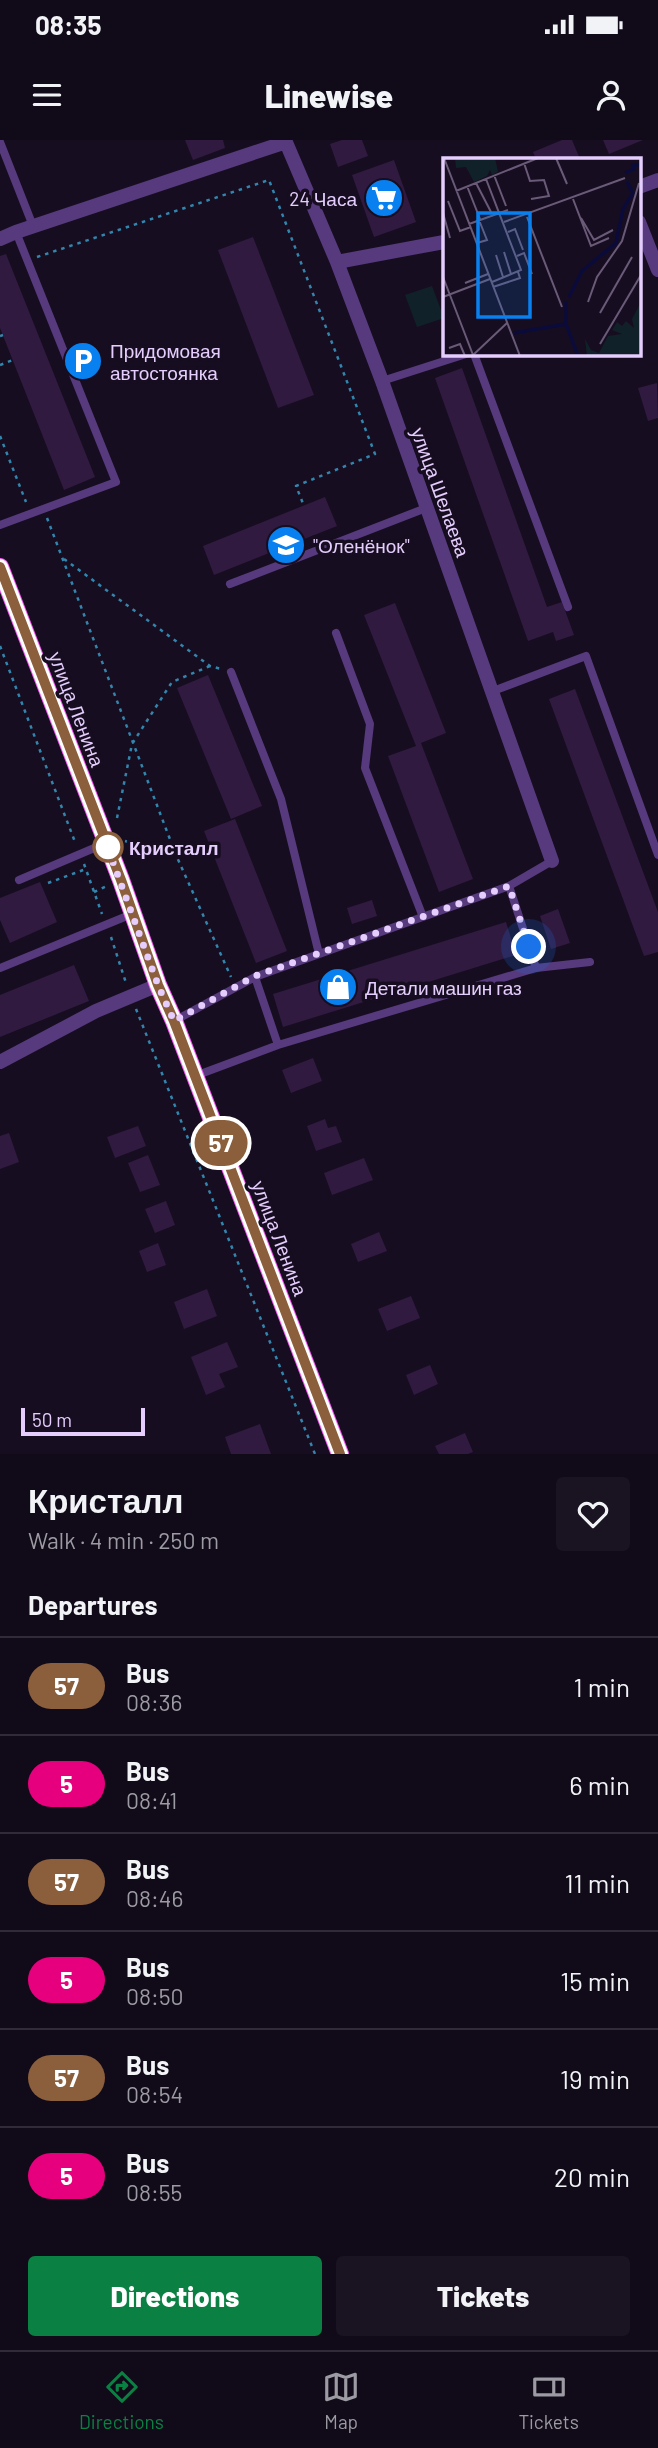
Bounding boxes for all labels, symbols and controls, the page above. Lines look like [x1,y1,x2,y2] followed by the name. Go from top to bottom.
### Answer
[35,9,101,40] text: 08:35
[28,76,66,114] icon: menu
[265,76,393,114] text: Linewise
[592,76,630,114] icon: person
[443,158,640,355] inset map
[363,177,405,219] supermarket icon: 24 Часа
[289,187,357,210] place label: 24 Часа
[110,339,221,384] place label: Придомовая автостоянка
[62,340,104,382] parking icon: Придомовая автостоянка
[407,424,475,560] street label: улица Шелаева
[265,524,307,566] school or university icon: "Оленёнок"
[313,534,410,557] place label: "Оленёнок"
[45,648,110,770] street label: улица Ленина
[93,832,123,862] marker: Кристалл
[129,836,218,859] place label: Кристалл
[511,929,546,964] your location
[317,966,359,1008] shop icon: Детали машин газ
[365,976,522,999] place label: Детали машин газ
[190,1120,252,1166] line badge: 57
[209,1128,233,1157] text: 57
[248,1177,313,1299] street label: улица Ленина
[21,1405,145,1437] scale bar
[32,1408,72,1431] text: 50 m
[556,1477,630,1551] button: heart
[28,1480,183,1520] text: Кристалл
[28,1526,219,1554] text: Walk · 4 min · 250 m
[28,1589,158,1620] text: Departures
[126,1657,169,1688] text: Bus
[54,1671,79,1700] text: 57
[574,1671,630,1702] text: 1 min
[126,1688,182,1716] text: 08:36
[126,1755,169,1786] text: Bus
[60,1769,73,1798] text: 5
[569,1769,630,1800] text: 6 min
[126,1786,177,1814] text: 08:41
[126,1853,169,1884] text: Bus
[54,1867,79,1896] text: 57
[564,1867,630,1898] text: 11 min
[126,1884,183,1912] text: 08:46
[126,1951,169,1982] text: Bus
[60,1965,73,1994] text: 5
[560,1965,630,1996] text: 15 min
[126,1982,184,2010] text: 08:50
[126,2049,169,2080] text: Bus
[54,2063,79,2092] text: 57
[560,2063,630,2094] text: 19 min
[126,2080,183,2108] text: 08:54
[126,2147,169,2178] text: Bus
[60,2161,73,2190] text: 5
[554,2161,630,2192] text: 20 min
[126,2178,182,2206] text: 08:55
[28,2256,322,2336] button: Directions
[336,2256,630,2336] button: Tickets
[79,2368,164,2433] tab: Directions
[322,2368,360,2433] tab: Map
[518,2368,579,2433] tab: Tickets

